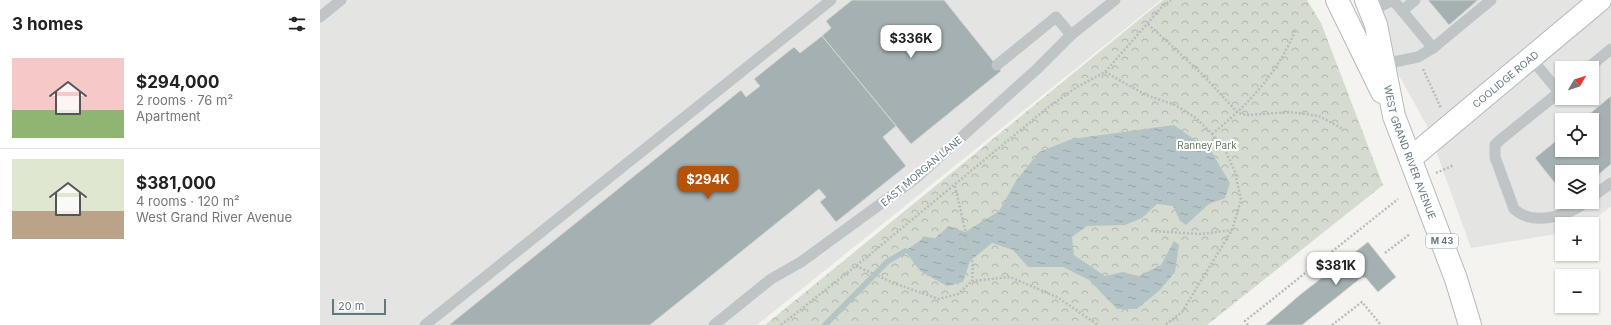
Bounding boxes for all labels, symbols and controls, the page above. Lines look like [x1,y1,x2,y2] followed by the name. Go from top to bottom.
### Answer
[286,13,308,35] icon: filters
[12,14,83,34] text: 3 homes
[883,25,939,59] pin: $336K
[889,30,933,46] text: $336K
[1470,48,1541,110] street label: COOLIDGE ROAD
[1555,61,1599,105] north arrow
[1555,61,1599,313] map controls
[136,72,219,92] text: $294,000
[44,74,92,122] icon: home
[1382,84,1439,221] street label: WEST GRAND RIVER AVENUE
[136,92,233,108] text: 2 rooms · 76 m²
[136,108,201,124] text: Apartment
[1555,113,1599,157] button: locate
[878,134,964,208] street label: EAST MORGAN LANE
[1177,139,1237,151] park label: Ranney Park
[1555,165,1599,209] button: layers
[680,166,736,200] pin: $294K
[686,171,730,187] text: $294K
[136,173,216,193] text: $381,000
[44,175,92,223] icon: home
[136,193,240,209] text: 4 rooms · 120 m²
[136,209,292,225] text: West Grand River Avenue
[1555,217,1599,261] button: +
[1426,234,1458,248] road number: M 43
[1308,252,1364,286] pin: $381K
[1316,257,1356,273] text: $381K
[1555,269,1599,313] button: −
[332,297,386,316] scale bar
[338,299,364,313] text: 20 m

